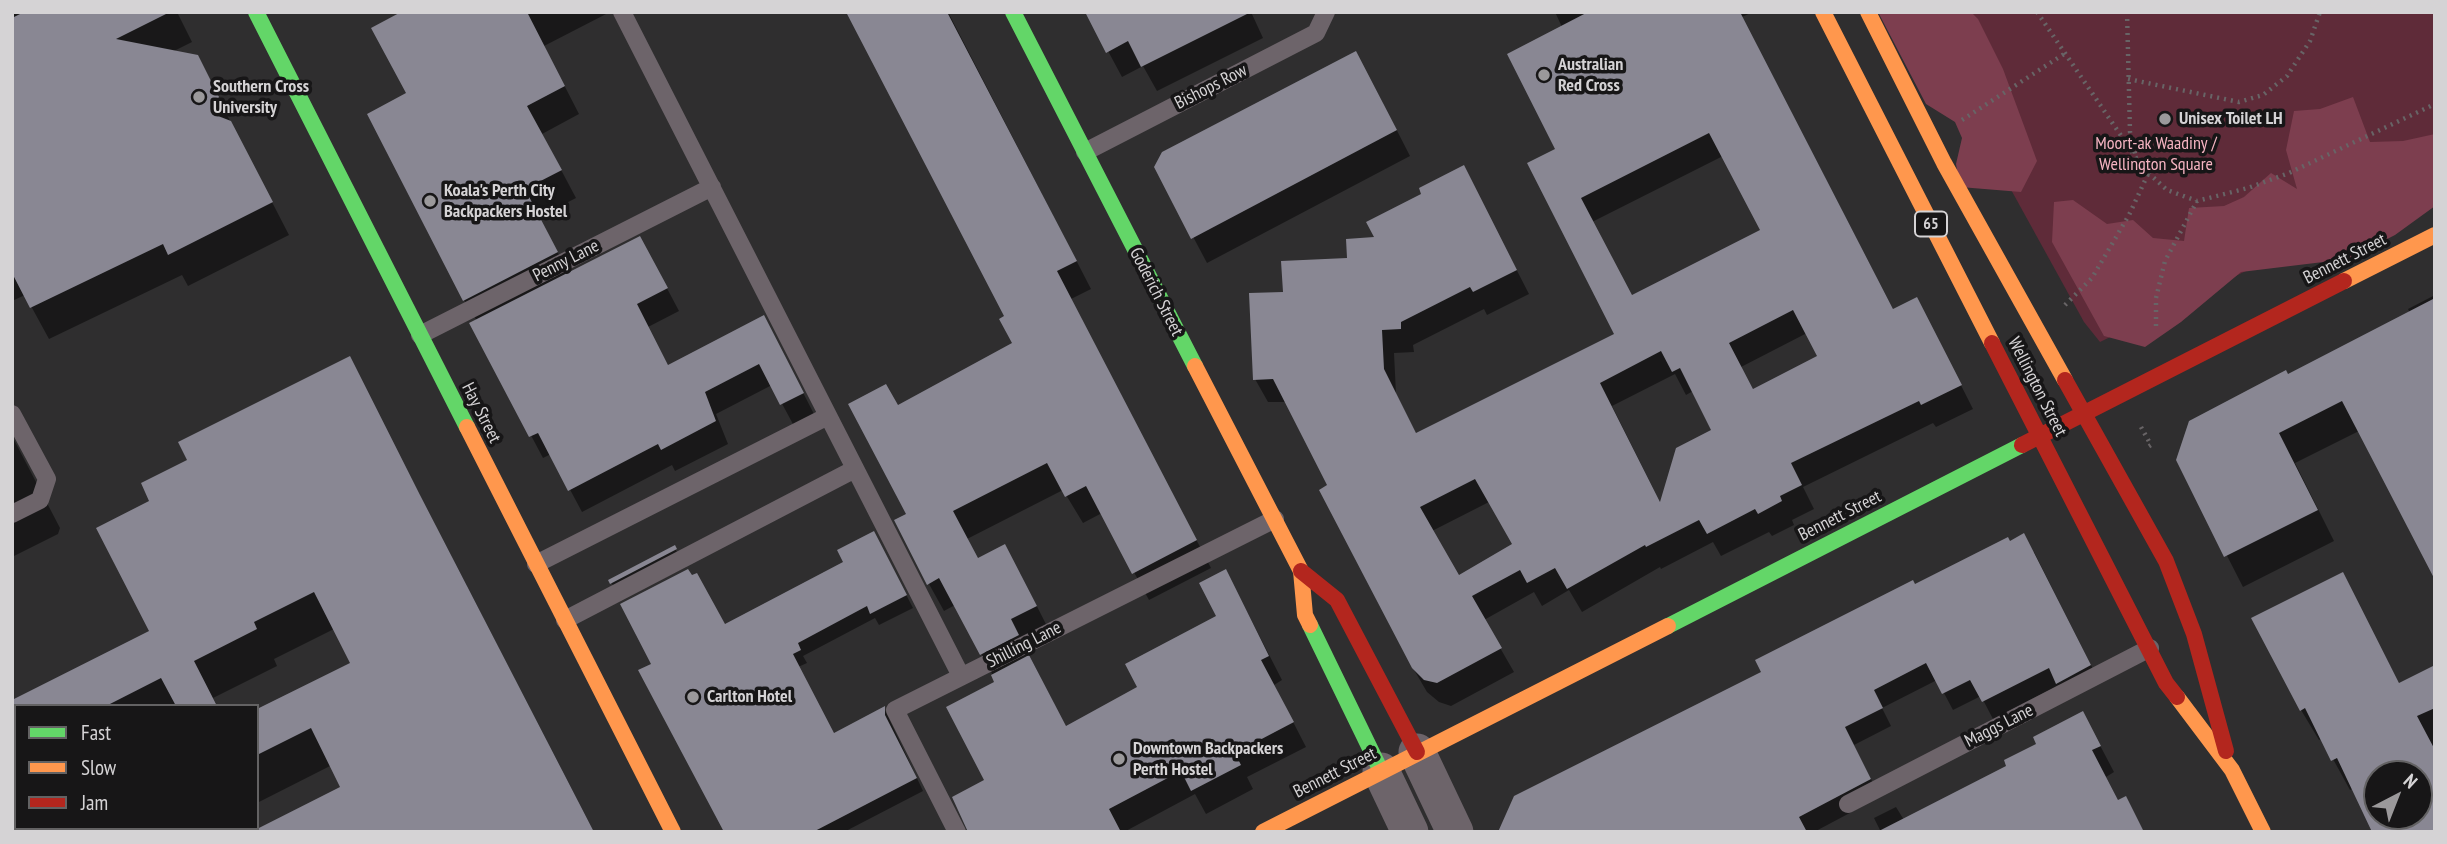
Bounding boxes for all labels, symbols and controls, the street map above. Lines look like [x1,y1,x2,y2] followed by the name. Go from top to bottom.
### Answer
[1558,54,1623,96] place label: Australian Red Cross
[1171,60,1251,114] street label: Bishops Row
[1536,67,1552,83] marker: Australian Red Cross
[213,76,309,119] place label: Southern Cross University
[191,89,207,105] marker: Southern Cross University
[2179,108,2283,130] place label: Unisex Toilet LH
[2157,111,2173,127] marker: Unisex Toilet LH
[2095,133,2217,176] park label: Moort-ak Waadiny / Wellington Square
[444,180,567,222] place label: Koala's Perth City Backpackers Hostel
[422,193,438,209] marker: Koala's Perth City Backpackers Hostel
[1915,212,1947,236] road number: 65
[2300,229,2390,289] street label: Bennett Street
[529,235,603,287] street label: Penny Lane
[1125,244,1187,340] street label: Goderich Street
[2003,334,2071,440] street label: Wellington Street
[457,379,505,447] street label: Hay Street
[1795,486,1885,546] street label: Bennett Street
[983,617,1065,673] street label: Shilling Lane
[707,686,792,708] place label: Carlton Hotel
[685,689,701,705] marker: Carlton Hotel
[1961,700,2037,752] street label: Maggs Lane
[14,704,259,830] legend
[81,719,111,746] text: Fast
[1133,738,1283,780] place label: Downtown Backpackers Perth Hostel
[1290,743,1380,803] street label: Bennett Street
[1111,751,1127,767] marker: Downtown Backpackers Perth Hostel
[81,754,116,781] text: Slow
[2363,760,2433,830] north arrow
[2399,769,2423,793] text: N
[81,789,108,816] text: Jam

